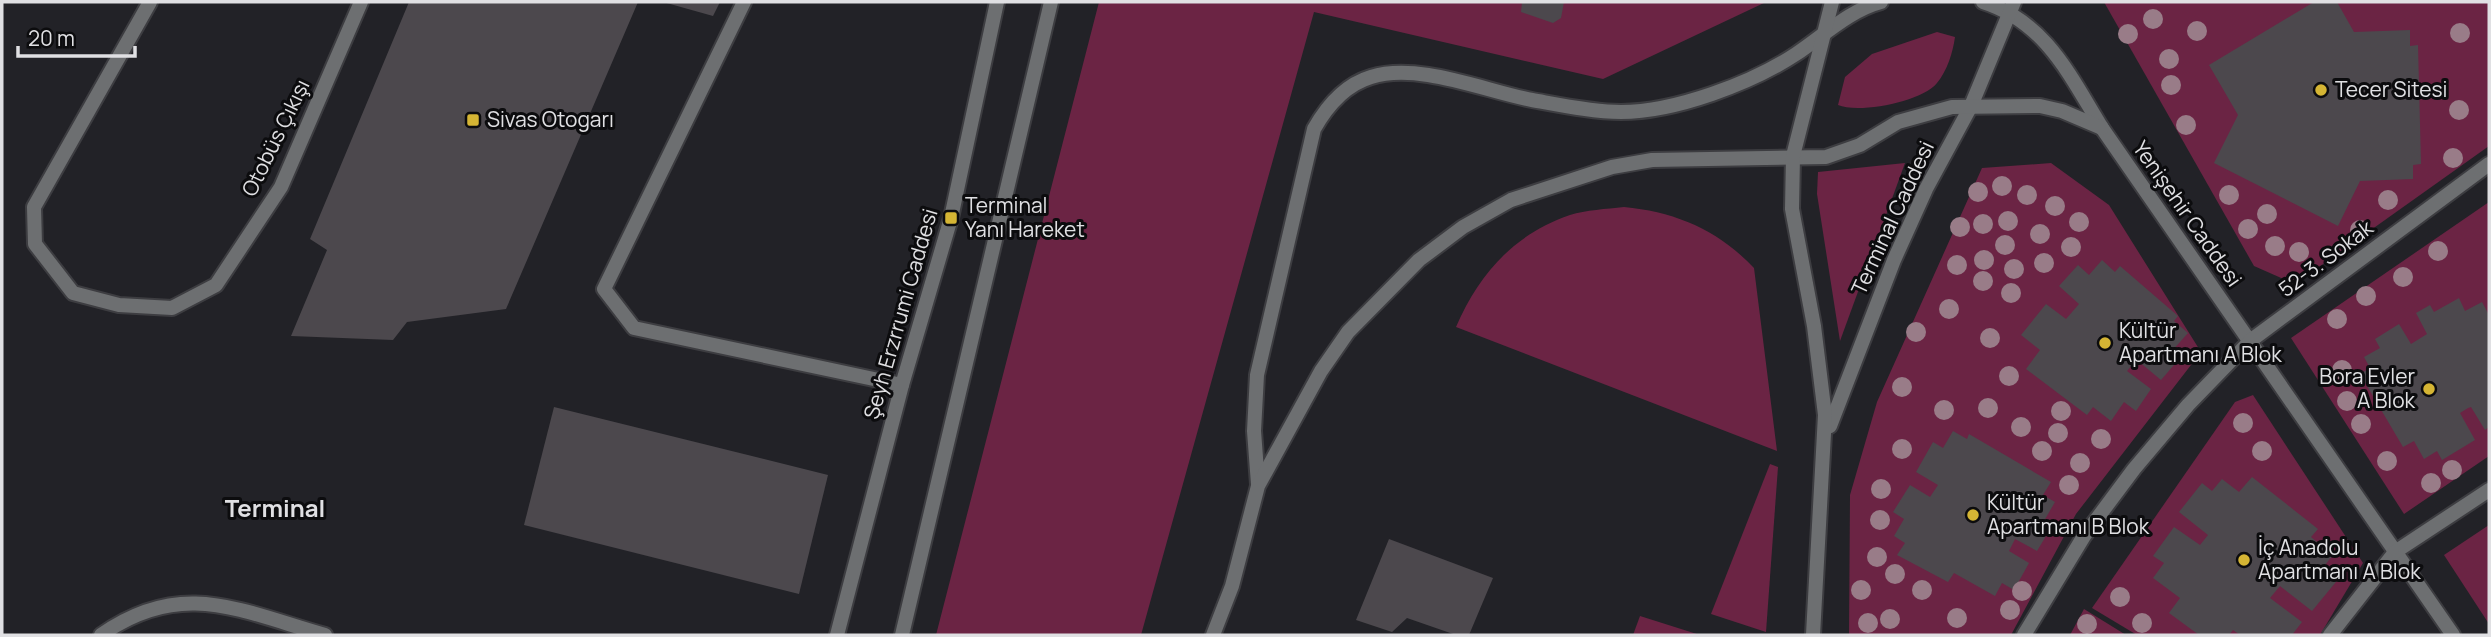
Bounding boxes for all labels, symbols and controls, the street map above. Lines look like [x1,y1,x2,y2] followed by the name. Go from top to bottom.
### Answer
[18,14,135,58] scale bar
[28,24,75,52] text: 20 m
[235,74,316,201] street label: Otobüs Çıkışı
[2335,75,2448,103] place label: Tecer Sitesi
[2313,82,2329,98] marker: Tecer Sitesi
[487,105,614,133] place label: Sivas Otogarı
[465,112,481,128] marker: Sivas Otogarı
[2127,135,2248,292] street label: Yenişehir Caddesi
[1844,136,1940,299] street label: Terminal Caddesi
[965,191,1085,243] place label: Terminal Yanı Hareket
[857,205,944,422] street label: Şeyh Erzrrumi Caddesi
[943,210,959,226] marker: Terminal Yanı Hareket
[2273,213,2379,303] street label: 52-3. Sokak
[2119,316,2282,368] place label: Kültür Apartmanı A Blok
[2097,335,2113,351] marker: Kültür Apartmanı A Blok
[2319,362,2416,414] place label: Bora Evler A Blok
[2421,381,2437,397] marker: Bora Evler A Blok
[1987,488,2150,540] place label: Kültür Apartmanı B Blok
[225,491,325,524] district label: Terminal
[1965,507,1981,523] marker: Kültür Apartmanı B Blok
[2258,533,2421,585] place label: İç Anadolu Apartmanı A Blok
[2236,552,2252,568] marker: İç Anadolu Apartmanı A Blok

